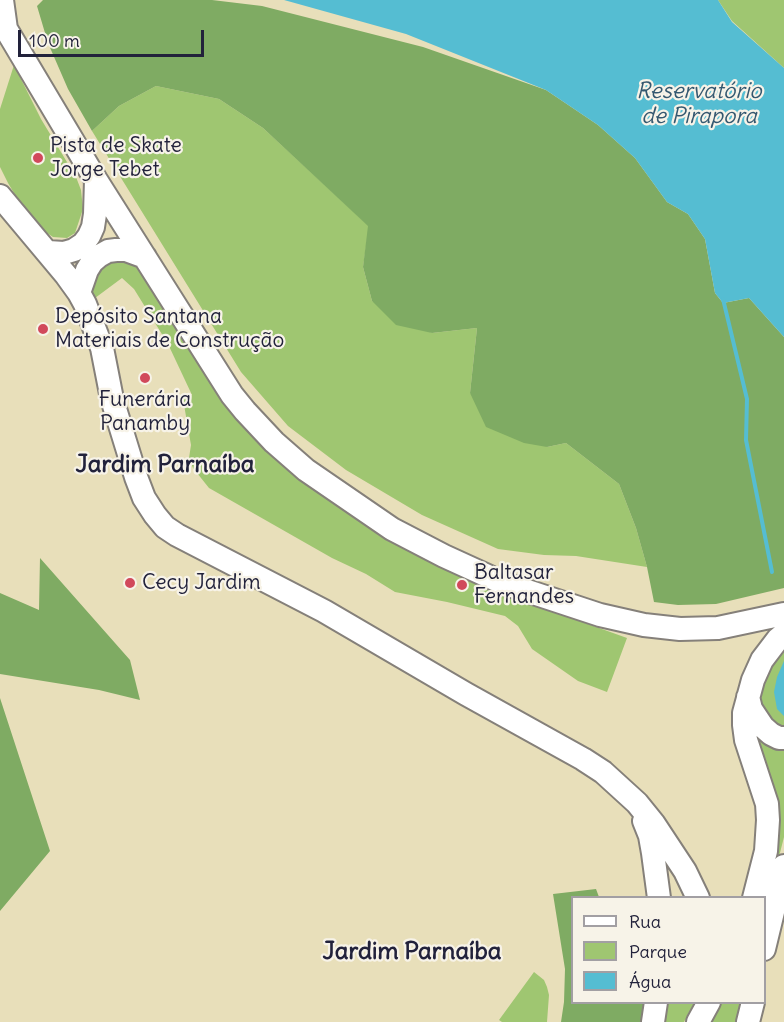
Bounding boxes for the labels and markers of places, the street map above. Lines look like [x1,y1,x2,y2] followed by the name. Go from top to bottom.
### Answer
[50,133,182,183] place label: Pista de Skate Jorge Tebet
[31,151,45,165] marker: Pista de Skate Jorge Tebet
[55,304,284,354] place label: Depósito Santana Materiais de Construção
[36,322,50,336] marker: Depósito Santana Materiais de Construção
[138,371,152,385] marker: Funerária Panamby
[99,387,191,437] place label: Funerária Panamby
[474,560,574,610] place label: Baltasar Fernandes
[142,570,261,596] place label: Cecy Jardim
[123,576,137,590] marker: Cecy Jardim
[455,578,469,592] marker: Baltasar Fernandes

